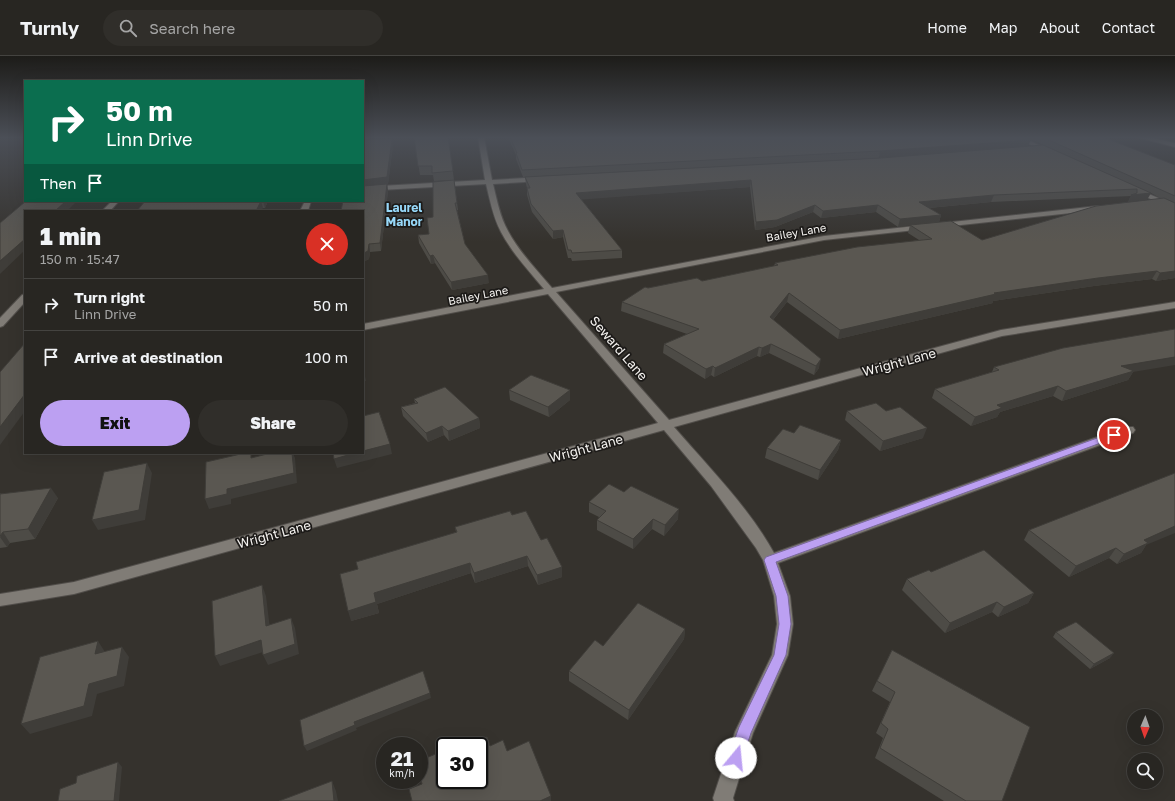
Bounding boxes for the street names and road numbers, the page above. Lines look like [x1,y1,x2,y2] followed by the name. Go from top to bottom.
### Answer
[765,220,827,244] street label: Bailey Lane
[447,283,509,307] street label: Bailey Lane
[587,313,651,383] street label: Seward Lane
[860,345,938,379] street label: Wright Lane
[547,431,625,465] street label: Wright Lane
[235,517,313,551] street label: Wright Lane

